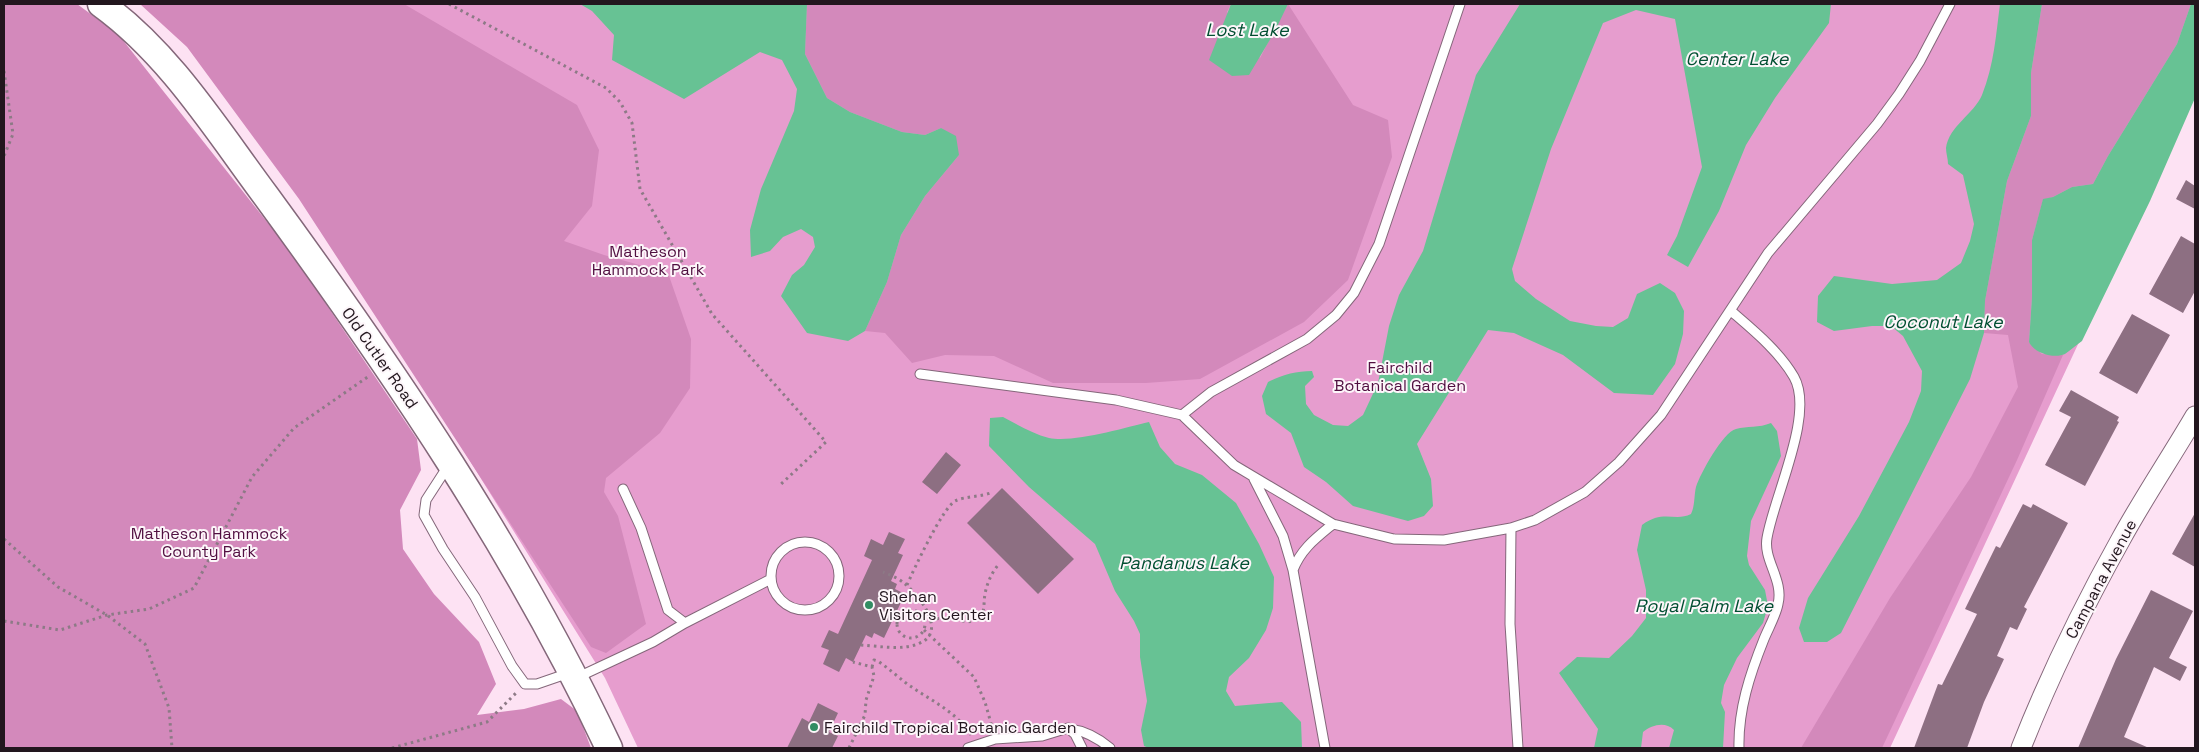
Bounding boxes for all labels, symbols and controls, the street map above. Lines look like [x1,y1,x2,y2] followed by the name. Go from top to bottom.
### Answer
[1205,18,1290,41] water label: Lost Lake
[1685,47,1790,70] water label: Center Lake
[592,241,705,280] park label: Matheson Hammock Park
[337,303,423,413] street label: Old Cutler Road
[1883,310,2004,333] water label: Coconut Lake
[1334,357,1466,396] park label: Fairchild Botanical Garden
[2061,516,2141,642] street label: Campana Avenue
[131,523,288,562] park label: Matheson Hammock County Park
[1119,551,1250,574] water label: Pandanus Lake
[879,586,992,625] place label: Shehan Visitors Center
[1635,594,1775,617] water label: Royal Palm Lake
[863,599,875,611] marker: Shehan Visitors Center
[824,717,1077,738] place label: Fairchild Tropical Botanic Garden
[808,721,820,733] marker: Fairchild Tropical Botanic Garden

